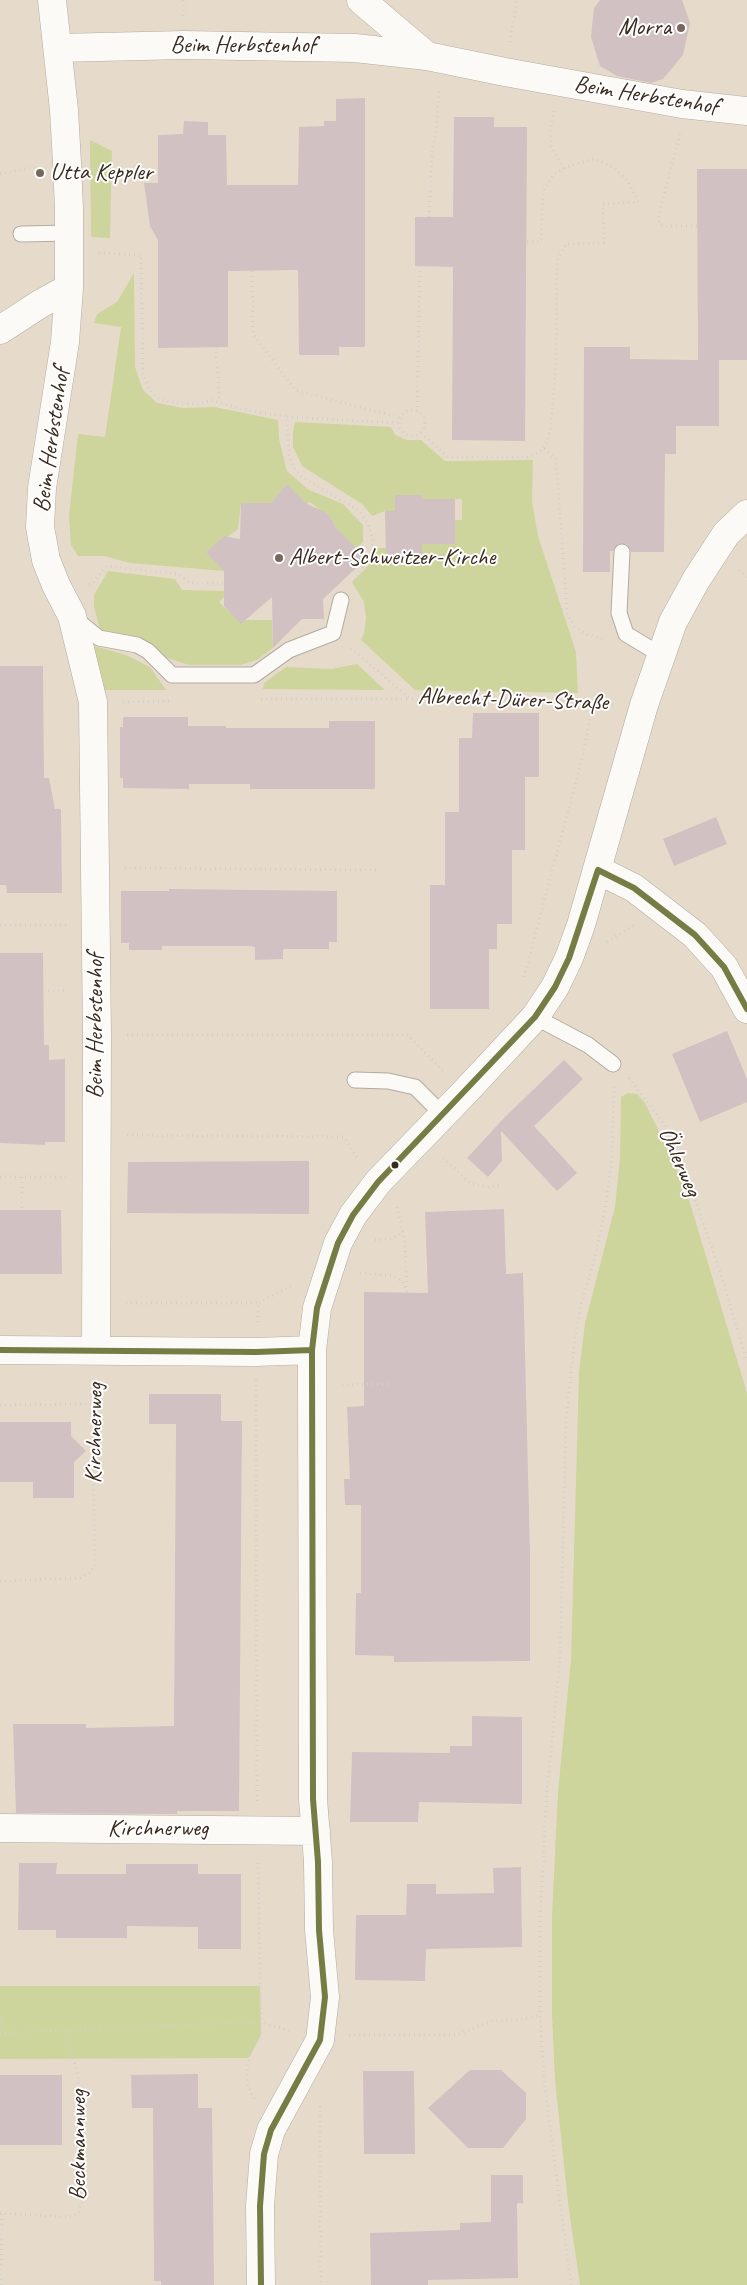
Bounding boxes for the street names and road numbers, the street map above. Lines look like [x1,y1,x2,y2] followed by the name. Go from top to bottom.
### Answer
[170,32,316,60] street label: Beim Herbstenhof
[572,70,720,122] street label: Beim Herbstenhof
[28,366,76,514] street label: Beim Herbstenhof
[417,682,609,718] street label: Albrecht-Dürer-Straße
[82,953,110,1099] street label: Beim Herbstenhof
[651,1123,707,1201] street label: Öhlerweg
[80,1382,110,1484] street label: Kirchnerweg
[108,1815,208,1843] street label: Kirchnerweg
[65,2090,93,2200] street label: Beckmannweg

